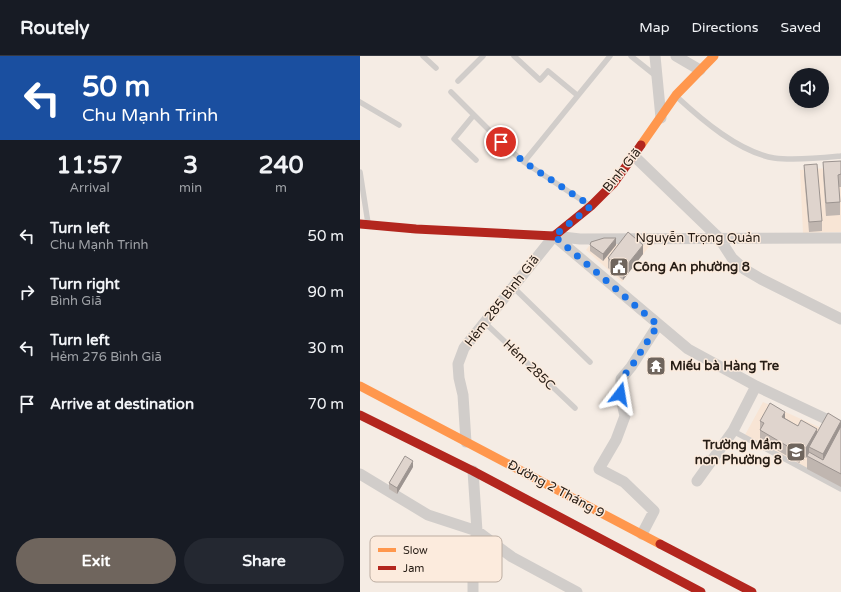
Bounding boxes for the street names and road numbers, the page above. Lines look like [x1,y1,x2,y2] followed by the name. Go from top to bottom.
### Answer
[599,145,645,195] street label: Bình Giã
[636,230,760,246] street label: Nguyễn Trọng Quản
[461,252,543,350] street label: Hẻm 285 Bình Giã
[500,336,558,394] street label: Hẻm 285C
[505,457,607,521] street label: Đường 2 Tháng 9

